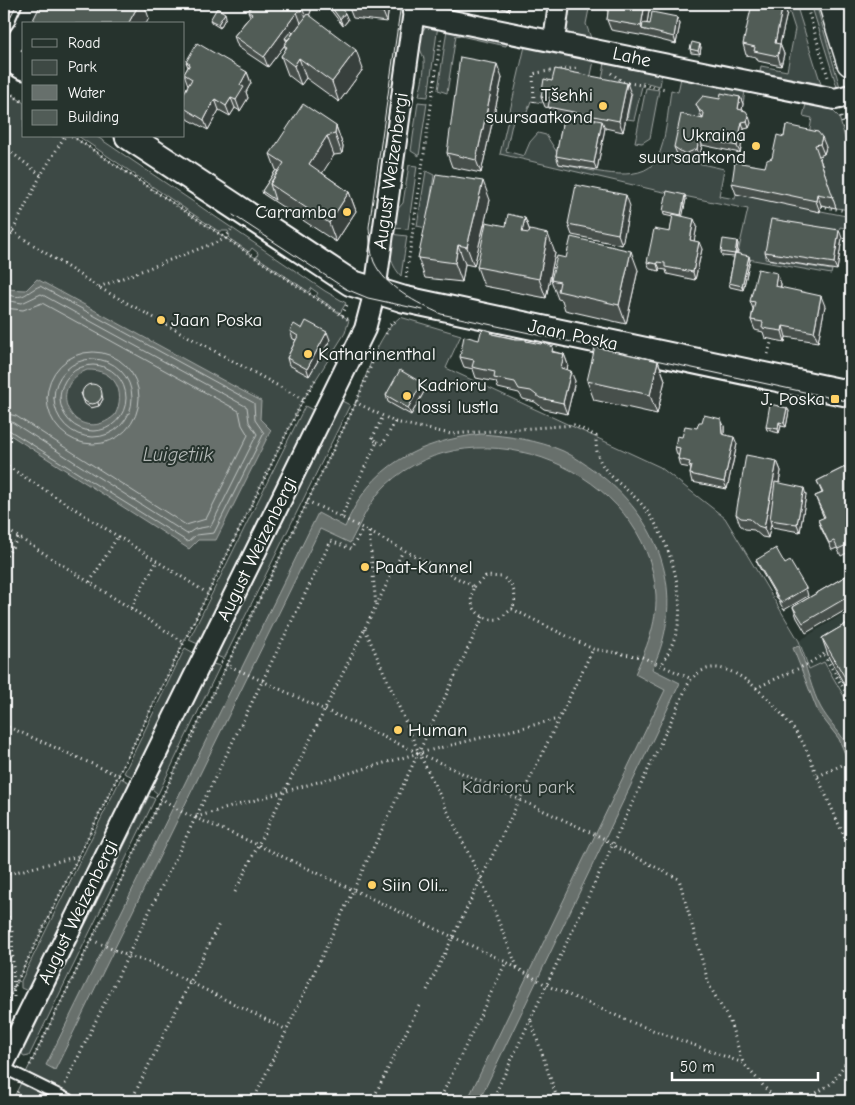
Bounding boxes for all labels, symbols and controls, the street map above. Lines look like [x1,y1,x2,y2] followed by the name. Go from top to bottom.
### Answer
[22,22,185,138] legend
[68,34,100,52] text: Road
[611,42,653,72] street label: Lahe
[68,58,97,76] text: Park
[68,84,105,102] text: Water
[486,84,593,128] place label: Tšehhi suursaatkond
[369,91,413,251] street label: August Weizenbergi
[597,100,609,112] marker: Tšehhi suursaatkond
[68,108,119,126] text: Building
[639,124,746,168] place label: Ukraina suursaatkond
[750,140,762,152] marker: Ukraina suursaatkond
[255,201,337,223] place label: Carramba
[341,206,353,218] marker: Carramba
[171,309,262,331] place label: Jaan Poska
[155,314,167,326] marker: Jaan Poska
[526,315,620,355] street label: Jaan Poska
[318,343,436,365] place label: Katharinenthal
[302,348,314,360] marker: Katharinenthal
[417,374,499,418] place label: Kadrioru lossi lustla
[761,388,825,410] place label: J. Poska
[401,390,413,402] marker: Kadrioru lossi lustla
[829,393,841,405] marker: J. Poska
[143,443,214,466] water label: Luigetiik
[212,473,302,625] street label: August Weizenbergi
[375,556,473,578] place label: Paat-Kannel
[359,561,371,573] marker: Paat-Kannel
[408,719,467,741] place label: Human
[392,724,404,736] marker: Human
[462,776,575,798] park label: Kadrioru park
[33,836,123,988] street label: August Weizenbergi
[382,874,447,896] place label: Siin Oli...
[366,879,378,891] marker: Siin Oli...
[672,1050,819,1082] scale bar
[680,1058,715,1076] text: 50 m

